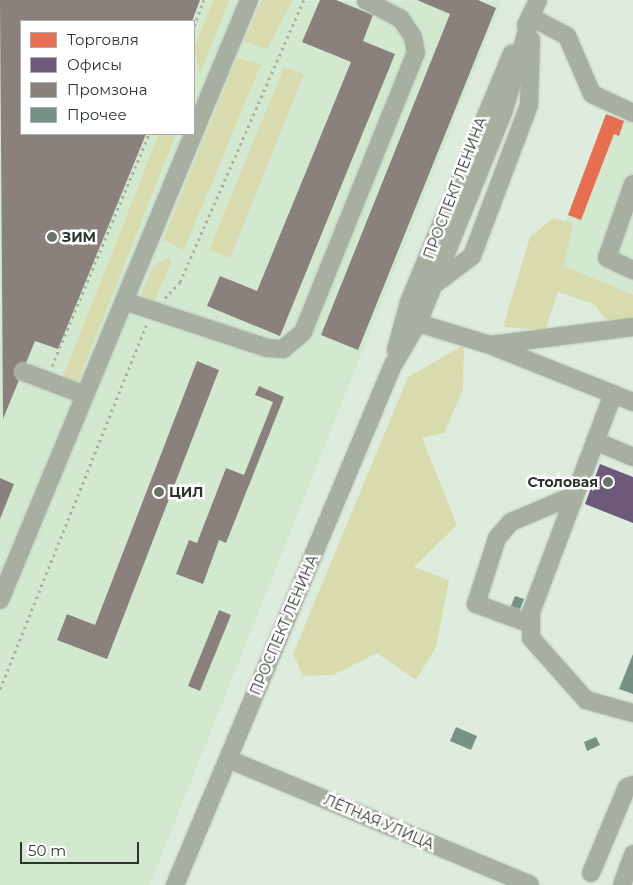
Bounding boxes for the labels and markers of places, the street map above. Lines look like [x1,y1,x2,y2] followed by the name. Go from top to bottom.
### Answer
[62,229,96,245] place label: ЗИМ
[46,231,58,243] marker: ЗИМ
[527,474,598,490] place label: Столовая
[602,476,614,488] marker: Столовая
[169,484,203,500] place label: ЦИЛ
[153,486,165,498] marker: ЦИЛ

